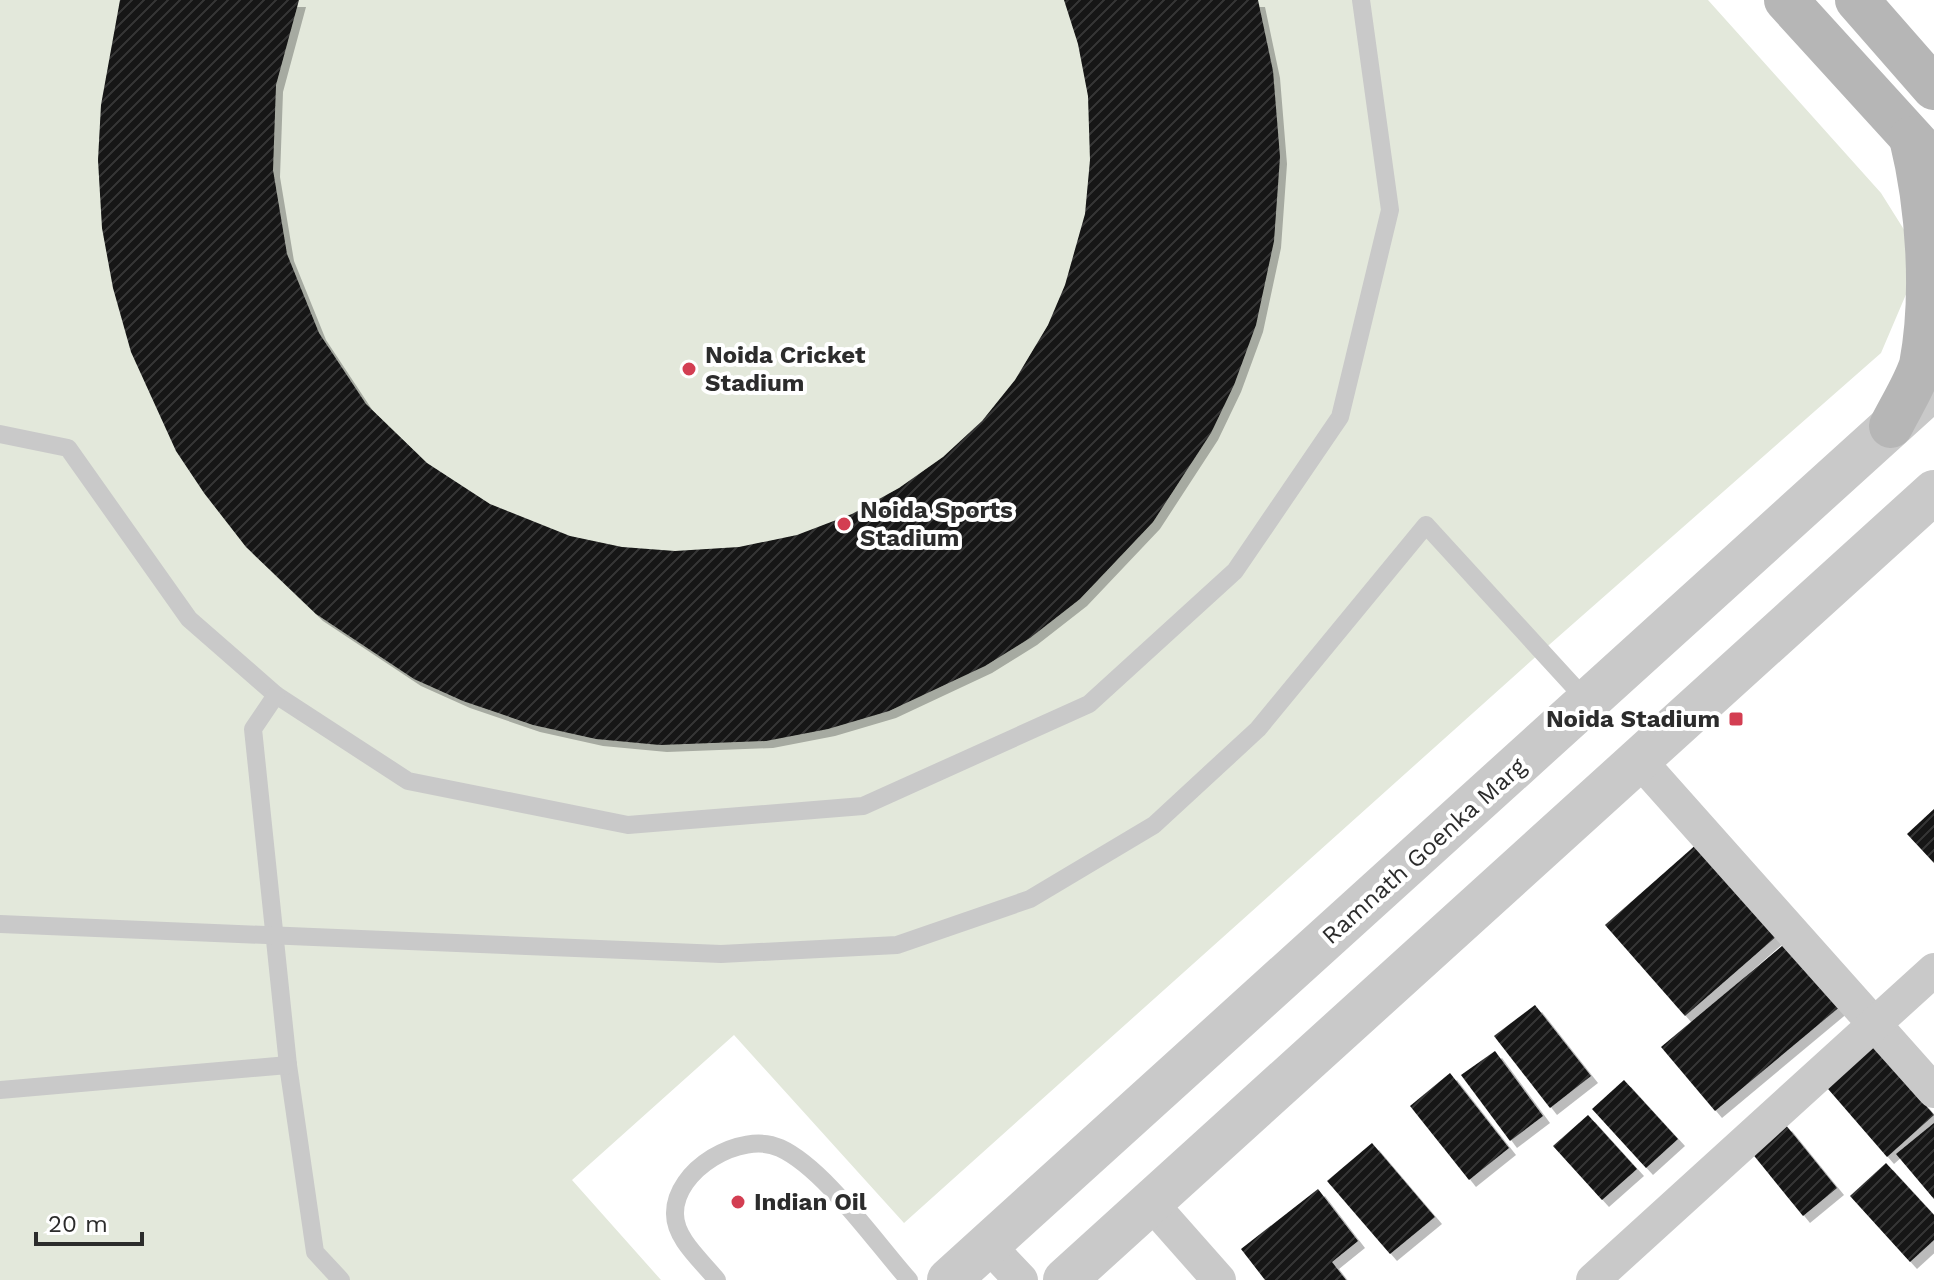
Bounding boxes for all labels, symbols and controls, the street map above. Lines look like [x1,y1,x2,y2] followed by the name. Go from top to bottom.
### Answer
[705,341,866,397] place label: Noida Cricket Stadium
[680,360,698,378] marker: Noida Cricket Stadium
[860,496,1013,552] place label: Noida Sports Stadium
[835,515,853,533] marker: Noida Sports Stadium
[1546,705,1720,733] place label: Noida Stadium
[1727,710,1745,728] marker: Noida Stadium
[1316,752,1532,950] street label: Ramnath Goenka Marg
[754,1188,867,1216] place label: Indian Oil
[729,1193,747,1211] marker: Indian Oil
[36,1196,142,1246] scale bar
[48,1210,108,1238] text: 20 m

